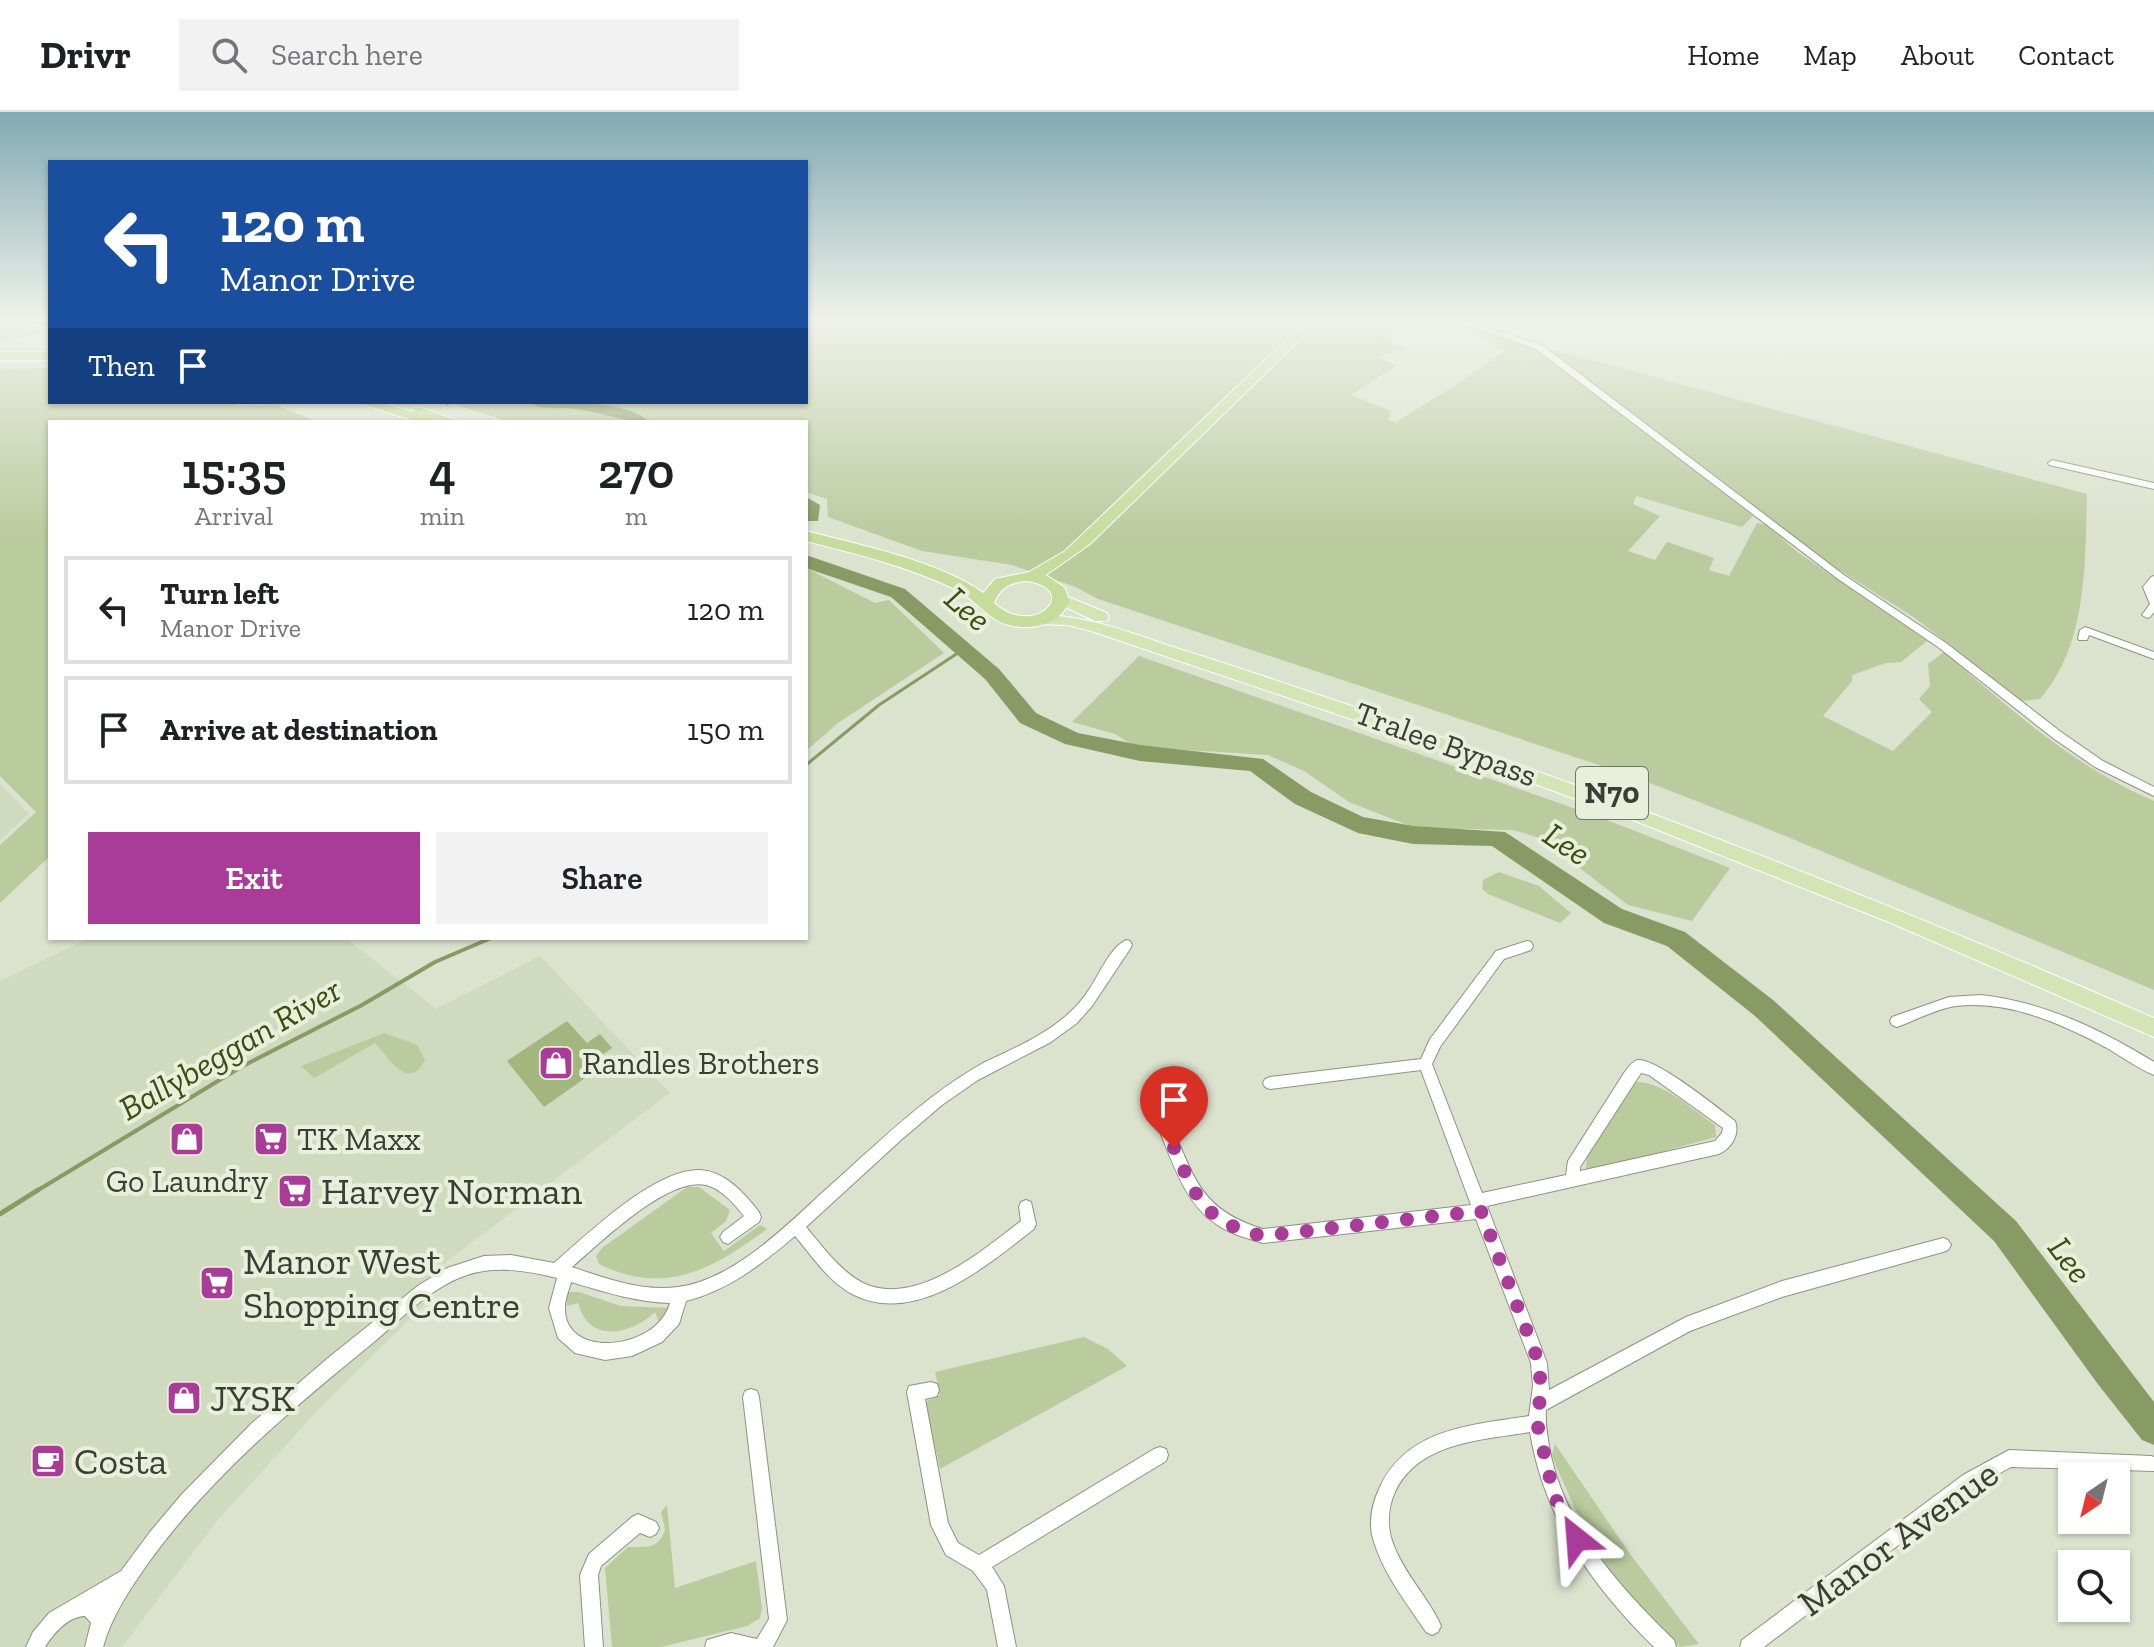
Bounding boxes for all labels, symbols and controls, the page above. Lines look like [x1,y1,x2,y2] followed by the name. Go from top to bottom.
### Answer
[179,19,739,91] search box
[40,32,131,78] text: Drivr
[207,33,251,77] icon: search
[271,37,423,73] text: Search here
[1687,39,1759,72] text: Home
[1803,39,1857,72] text: Map
[1901,39,1974,72] text: About
[2018,39,2114,72] text: Contact
[220,189,364,256] text: 120 m
[88,192,192,296] icon: left
[220,257,415,300] text: Manor Drive
[171,344,215,388] icon: arrive
[88,348,155,384] text: Then
[181,443,287,500] text: 15:35
[429,443,456,500] text: 4
[598,443,674,500] text: 270
[195,500,273,532] text: Arrival
[420,500,465,532] text: min
[625,500,648,532] text: m
[160,576,279,612] text: Turn left
[937,578,999,640] water label: Lee
[92,588,136,632] icon: left
[687,592,764,628] text: 120 m
[160,612,301,644] text: Manor Drive
[1350,694,1542,794] street label: Tralee Bypass
[92,708,136,752] icon: arrive
[160,712,437,748] text: Arrive at destination
[687,712,764,748] text: 150 m
[1576,767,1648,819] road number: N70
[1536,814,1598,874] water label: Lee
[88,832,420,924] button: Exit
[436,832,768,924] button: Share
[112,969,348,1129] water label: Ballybeggan River
[537,1044,575,1082] shop icon: Randles Brothers
[582,1044,819,1082] place label: Randles Brothers
[1140,1066,1208,1148] pin
[1152,1078,1196,1122] icon: arrive
[168,1120,206,1158] shop icon: Go Laundry
[252,1120,290,1158] supermarket icon: TK Maxx
[297,1120,421,1158] place label: TK Maxx
[106,1162,269,1200] place label: Go Laundry
[321,1168,582,1214] place label: Harvey Norman
[276,1172,314,1210] supermarket icon: Harvey Norman
[2039,1229,2101,1291] water label: Lee
[243,1238,520,1328] place label: Manor West Shopping Centre
[198,1264,236,1302] supermarket icon: Manor West Shopping Centre
[210,1375,295,1421] place label: JYSK
[165,1379,203,1417] shop icon: JYSK
[74,1438,167,1484] place label: Costa
[29,1442,67,1480] cafe icon: Costa
[1789,1450,2007,1626] street label: Manor Avenue
[2058,1462,2130,1534] north arrow
[2058,1462,2130,1622] map controls
[1535,1497,1619,1581] position arrow
[2058,1550,2130,1622] button: search

